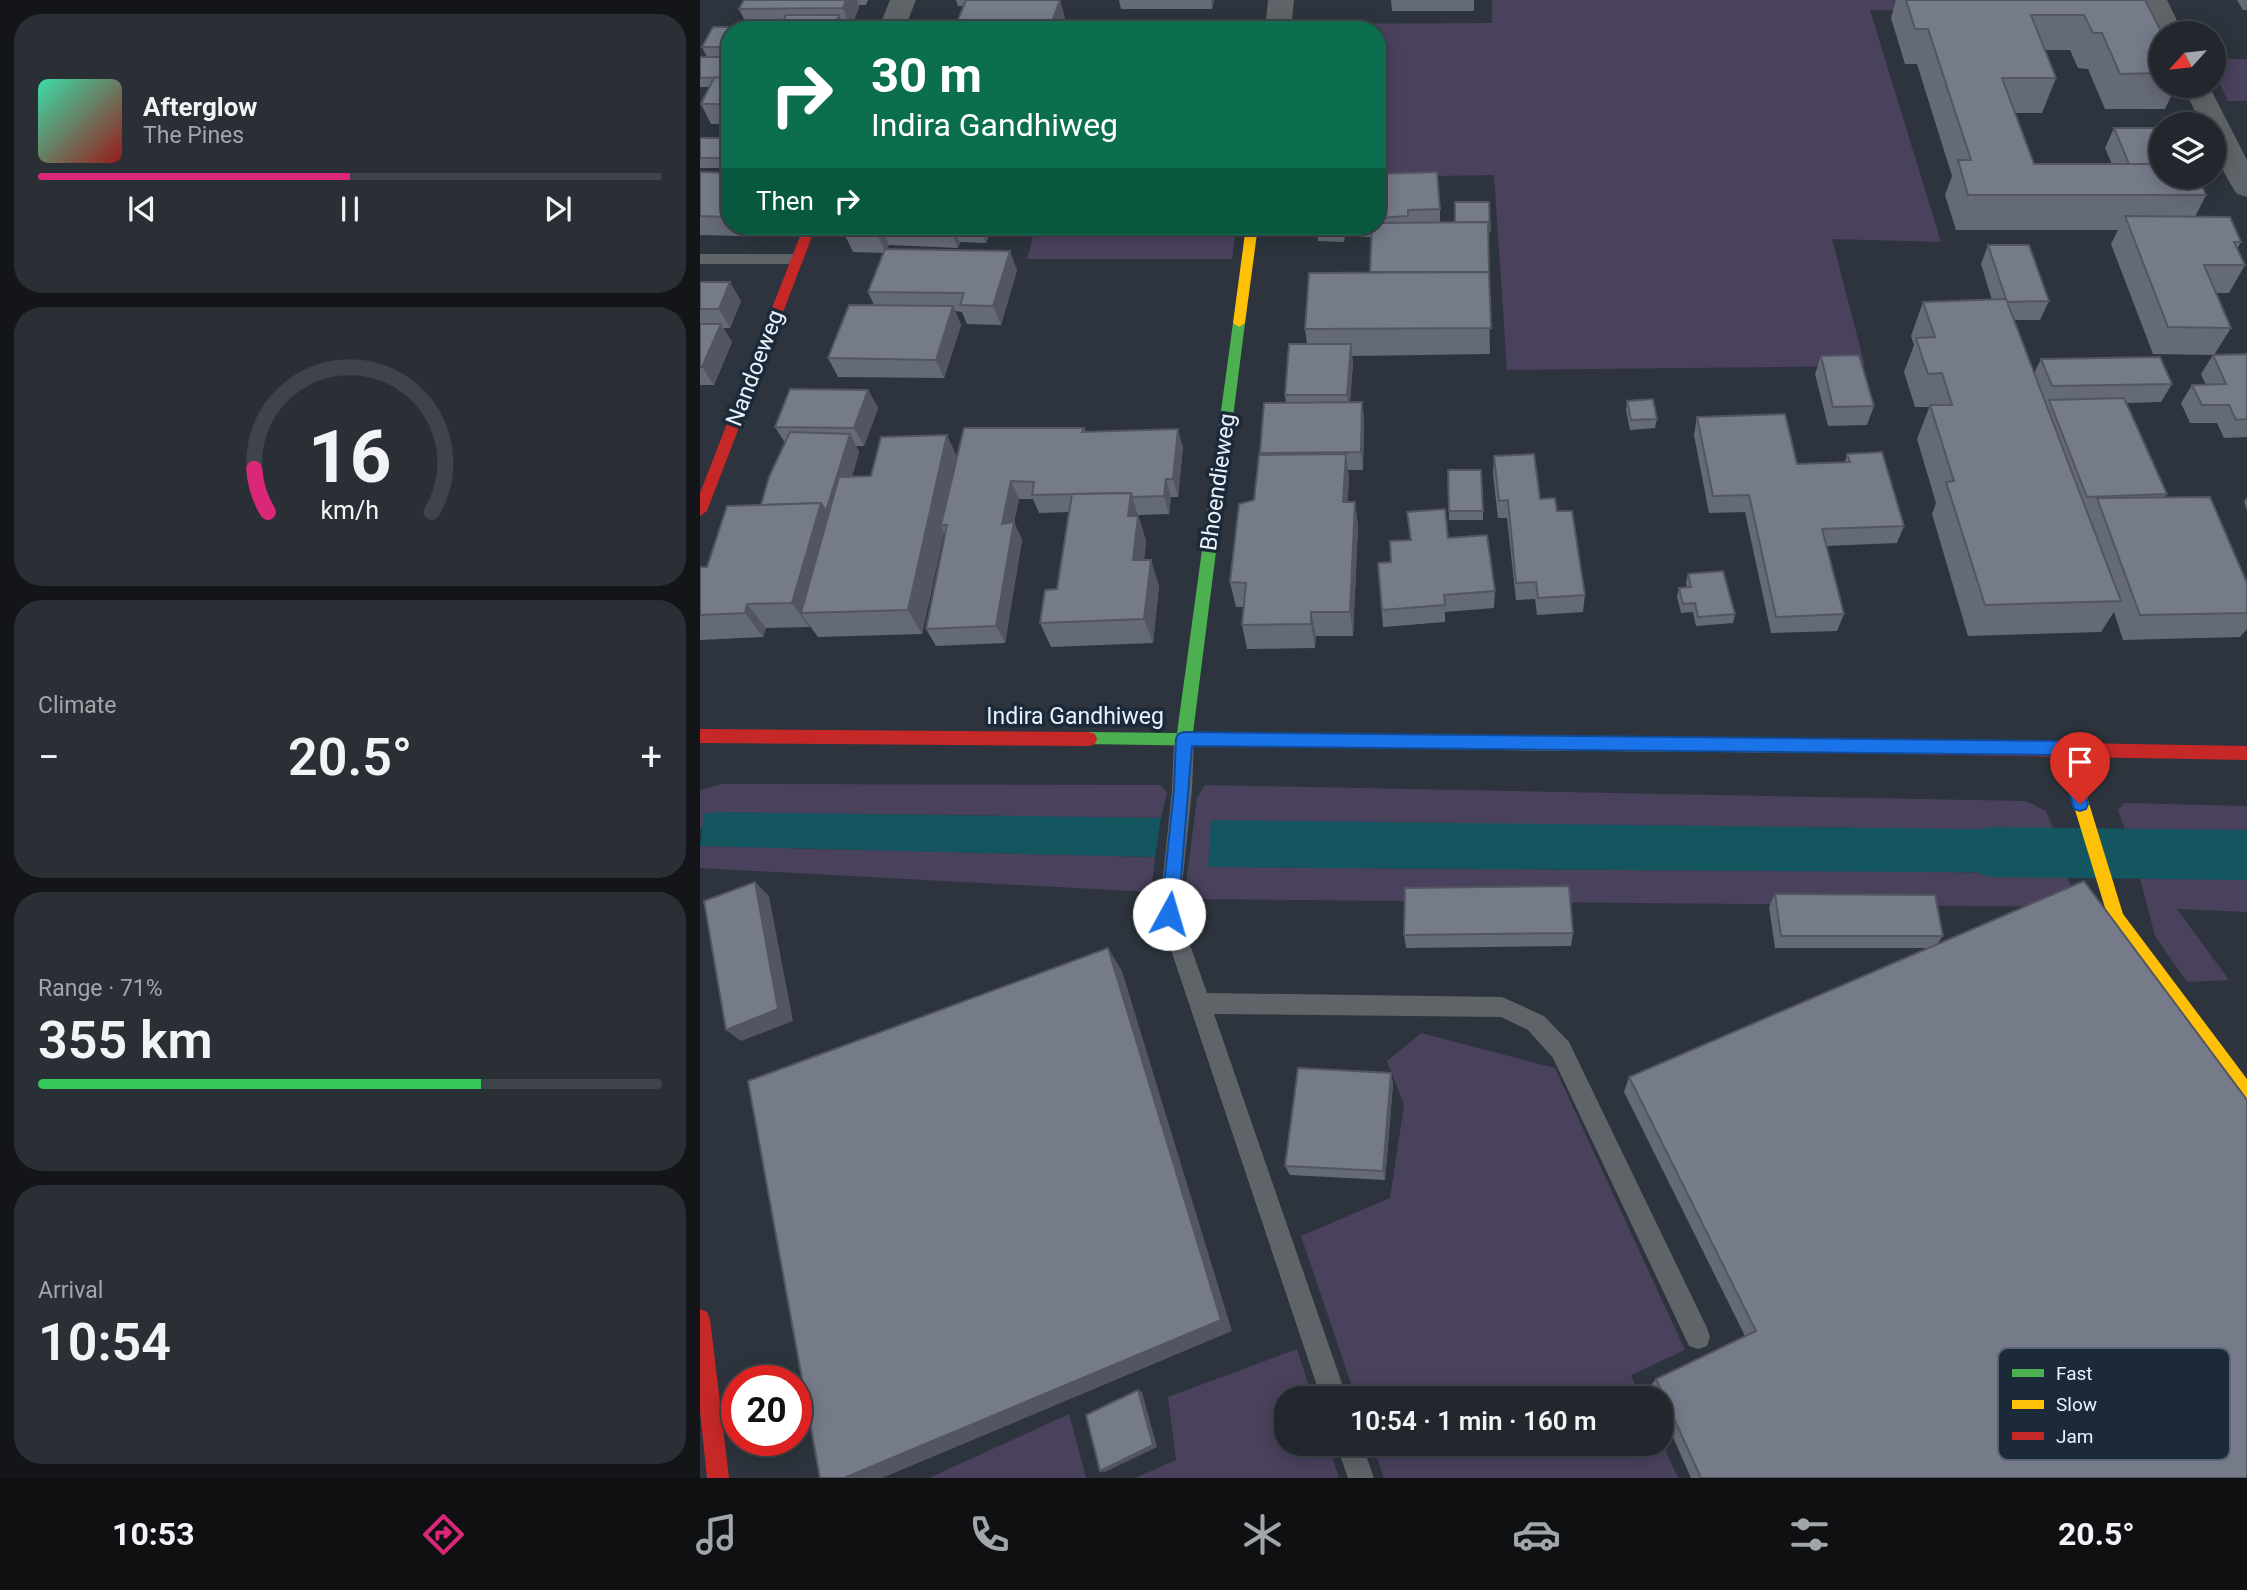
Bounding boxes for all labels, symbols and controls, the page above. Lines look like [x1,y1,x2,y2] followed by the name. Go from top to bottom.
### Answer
[2149,21,2226,98] north arrow
[2149,21,2226,189] map controls
[871,47,982,104] text: 30 m
[756,49,847,140] icon: right
[143,92,257,122] text: Afterglow
[871,106,1118,144] text: Indira Gandhiweg
[2149,112,2226,189] button: layers
[143,122,244,149] text: The Pines
[828,182,866,220] icon: right
[756,186,814,216] text: Then
[123,190,161,228] icon: previous
[331,190,369,228] icon: pause
[539,190,577,228] icon: next
[720,306,790,430] street label: Nandoeweg
[1195,412,1241,552] street label: Bhoendieweg
[308,415,392,501] text: 16
[321,496,379,525] text: km/h
[38,692,117,719] text: Climate
[986,703,1164,730] street label: Indira Gandhiweg
[288,727,412,788] text: 20.5°
[2050,732,2110,804] pin
[38,735,60,779] text: −
[640,735,662,779] text: +
[2061,743,2099,781] icon: arrive
[1132,877,1206,951] position arrow
[38,975,163,1002] text: Range · 71%
[38,1010,213,1071] text: 355 km
[38,1277,103,1304] text: Arrival
[38,1312,171,1373] text: 10:54
[1998,1348,2230,1460] legend
[2056,1362,2093,1385] text: Fast
[721,1365,812,1456] speed limit sign: 20
[2056,1393,2097,1416] text: Slow
[1350,1406,1597,1436] text: 10:54 · 1 min · 160 m
[2056,1425,2093,1448] text: Jam
[419,1510,468,1559] icon: directions
[692,1510,741,1559] icon: music
[965,1510,1014,1559] icon: phone
[1238,1510,1287,1559] icon: climate
[1512,1510,1561,1559] icon: car
[1785,1510,1834,1559] icon: filters
[112,1515,195,1553] text: 10:53
[2058,1515,2135,1553] text: 20.5°

